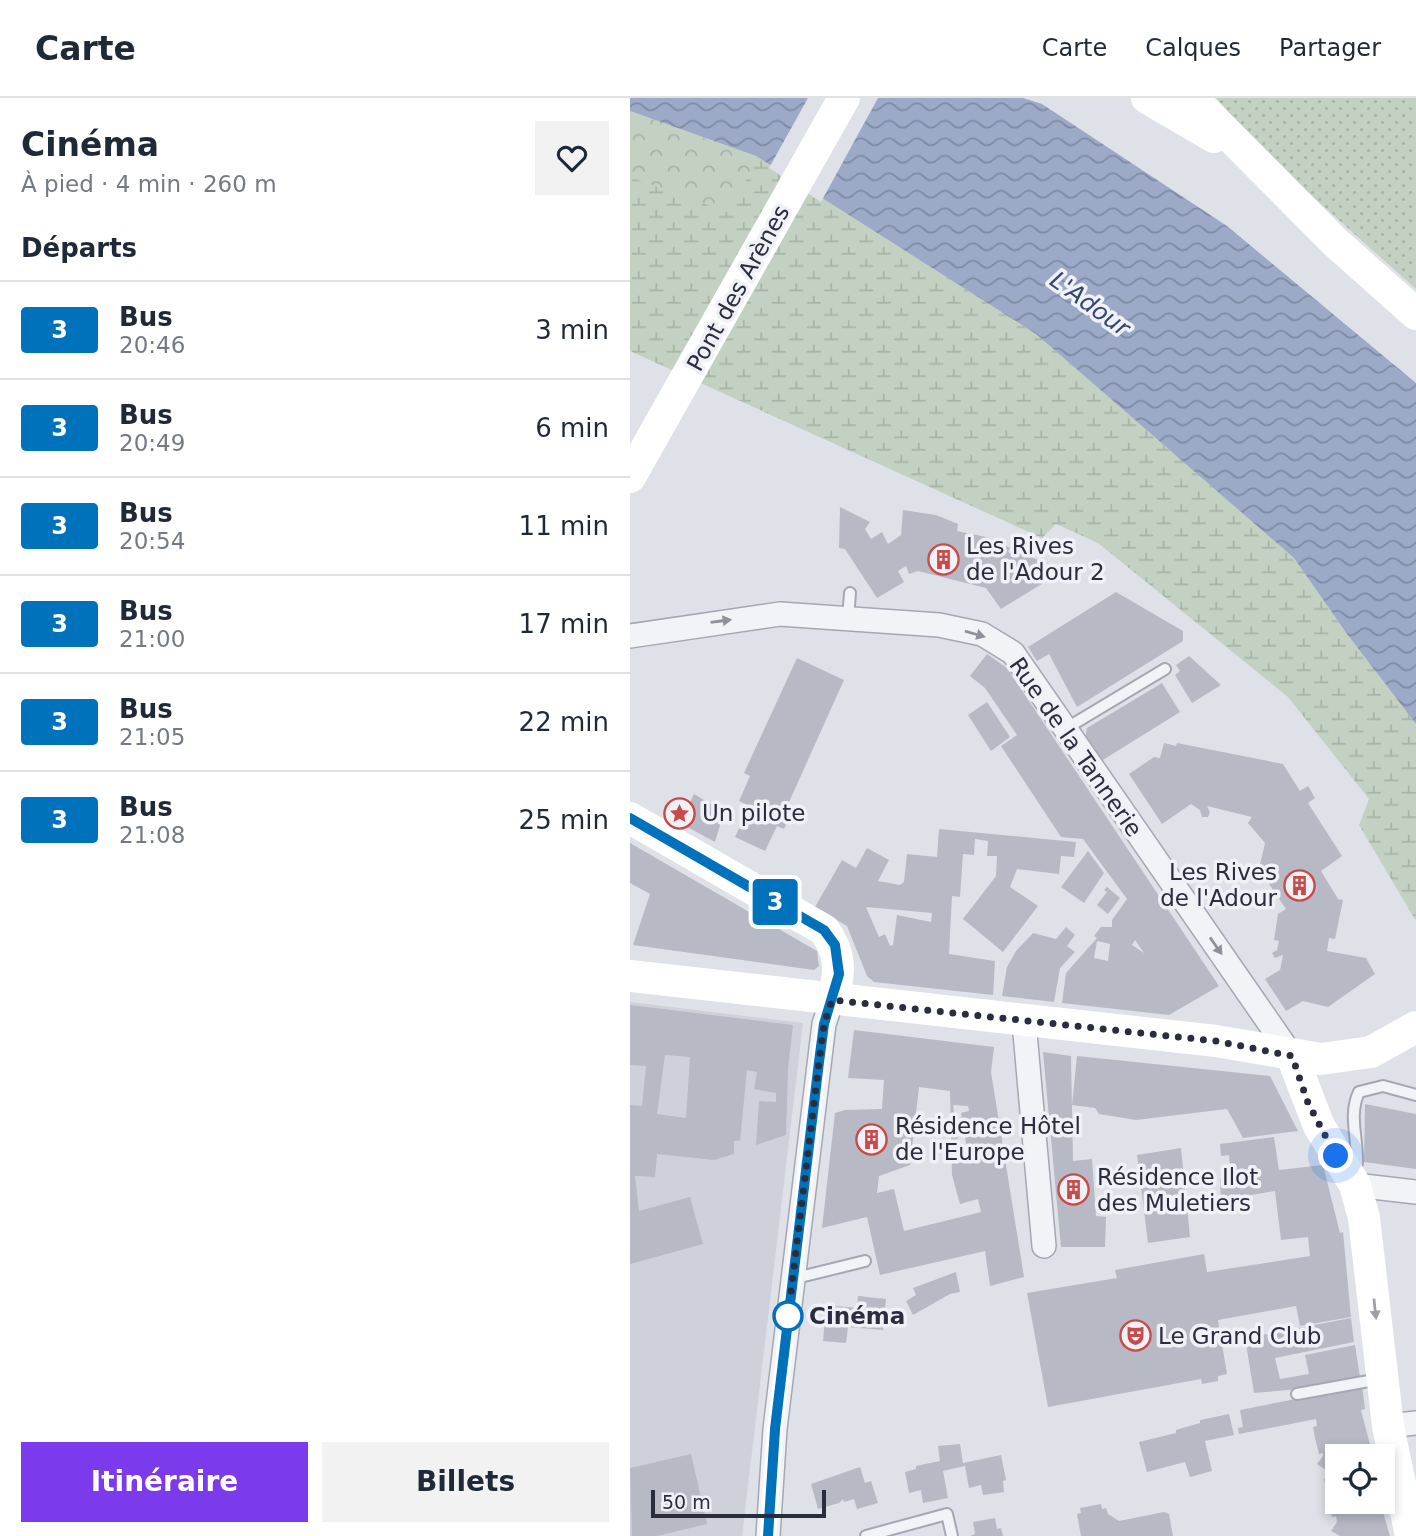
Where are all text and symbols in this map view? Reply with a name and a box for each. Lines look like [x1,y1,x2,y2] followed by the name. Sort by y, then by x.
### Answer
[35,29,136,68] text: Carte
[1042,34,1107,62] text: Carte
[1145,34,1241,62] text: Calques
[1279,34,1381,62] text: Partager
[535,121,609,195] button: heart
[21,125,159,164] text: Cinéma
[21,171,277,197] text: À pied · 4 min · 260 m
[682,201,794,375] street label: Pont des Arènes
[21,233,137,263] text: Départs
[1045,266,1137,343] water label: L'Adour
[119,302,173,332] text: Bus
[535,315,609,345] text: 3 min
[51,316,68,344] text: 3
[119,332,185,358] text: 20:46
[119,400,173,430] text: Bus
[535,413,609,443] text: 6 min
[51,414,68,442] text: 3
[119,430,185,456] text: 20:49
[119,498,173,528] text: Bus
[519,511,609,541] text: 11 min
[51,512,68,540] text: 3
[119,528,185,554] text: 20:54
[966,533,1105,585] place label: Les Rives de l'Adour 2
[926,542,960,576] building icon: Les Rives de l'Adour 2
[119,596,173,626] text: Bus
[519,609,609,639] text: 17 min
[51,610,68,638] text: 3
[711,615,733,626] one-way arrow
[119,626,185,652] text: 21:00
[965,629,986,639] one-way arrow
[1004,653,1148,841] street label: Rue de la Tannerie
[119,694,173,724] text: Bus
[519,707,609,737] text: 22 min
[51,708,68,736] text: 3
[119,724,185,750] text: 21:05
[119,792,173,822] text: Bus
[662,796,696,830] place icon: Un pilote
[702,800,805,826] place label: Un pilote
[519,805,609,835] text: 25 min
[51,806,68,834] text: 3
[119,822,185,848] text: 21:08
[1160,859,1278,911] place label: Les Rives de l'Adour
[1283,868,1317,902] building icon: Les Rives de l'Adour
[752,879,798,925] line badge: 3
[767,888,783,916] text: 3
[1209,937,1223,955] one-way arrow
[895,1113,1081,1165] place label: Résidence Hôtel de l'Europe
[855,1122,889,1156] building icon: Résidence Hôtel de l'Europe
[1318,1138,1353,1173] your location
[1097,1164,1258,1216] place label: Résidence Ilot des Muletiers
[1057,1173,1091,1207] building icon: Résidence Ilot des Muletiers
[1370,1298,1381,1320] one-way arrow
[773,1301,803,1331] marker: Cinéma
[809,1303,905,1329] place label: Cinéma
[1118,1319,1152,1353] theatre icon: Le Grand Club
[1158,1323,1321,1349] place label: Le Grand Club
[21,1442,308,1522] button: Itinéraire
[322,1442,609,1522] button: Billets
[1325,1444,1395,1514] map controls
[1325,1444,1395,1514] button: locate
[651,1487,826,1519] scale bar
[662,1491,711,1513] text: 50 m

